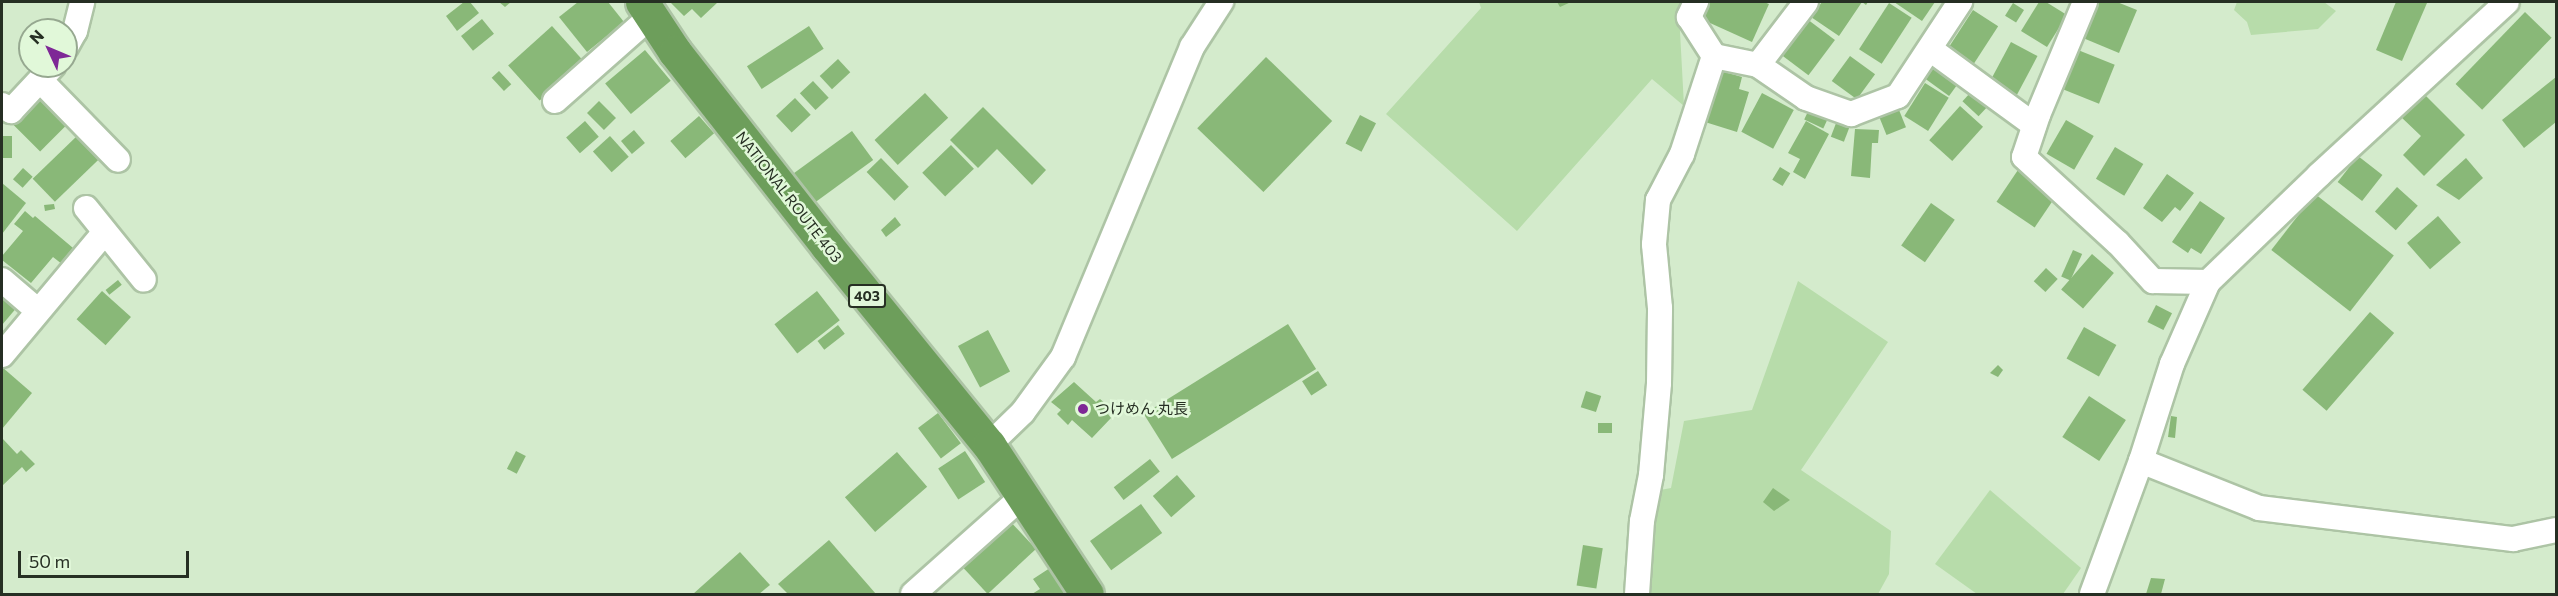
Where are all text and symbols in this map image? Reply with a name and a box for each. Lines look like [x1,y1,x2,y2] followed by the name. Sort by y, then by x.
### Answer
[18,18,78,78] north arrow
[25,26,47,47] text: N
[732,128,846,266] street label: NATIONAL ROUTE 403
[848,285,886,307] road number: 403
[1095,400,1188,418] place label: つけめん 丸長
[1076,402,1090,416] marker: つけめん 丸長
[21,539,192,577] scale bar
[29,550,70,572] text: 50 m

